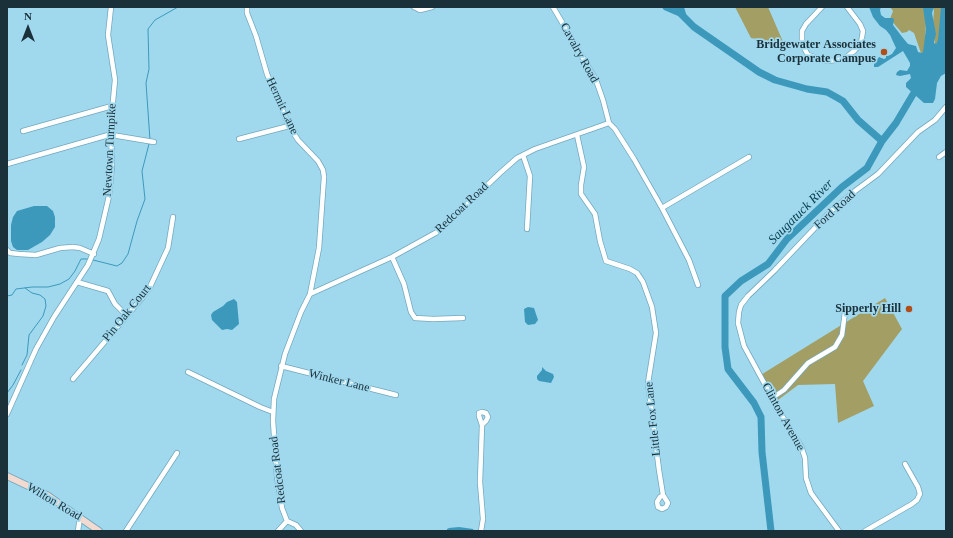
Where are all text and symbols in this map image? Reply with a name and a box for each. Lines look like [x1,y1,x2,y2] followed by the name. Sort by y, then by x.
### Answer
[8,8,48,48] north arrow
[24,10,32,22] text: N
[557,21,601,85] street label: Cavalry Road
[756,38,876,66] place label: Bridgewater Associates Corporate Campus
[879,47,889,57] marker: Bridgewater Associates Corporate Campus
[263,75,301,137] street label: Hermit Lane
[100,103,120,197] street label: Newtown Turnpike
[765,176,837,248] water label: Saugatuck River
[432,180,492,236] street label: Redcoat Road
[811,188,859,232] street label: Ford Road
[100,282,154,344] street label: Pin Oak Court
[835,302,901,316] place label: Sipperly Hill
[904,304,914,314] marker: Sipperly Hill
[307,366,371,396] street label: Winker Lane
[642,381,664,457] street label: Little Fox Lane
[758,381,808,453] street label: Clinton Avenue
[267,436,289,504] street label: Redcoat Road
[24,480,84,524] street label: Wilton Road

